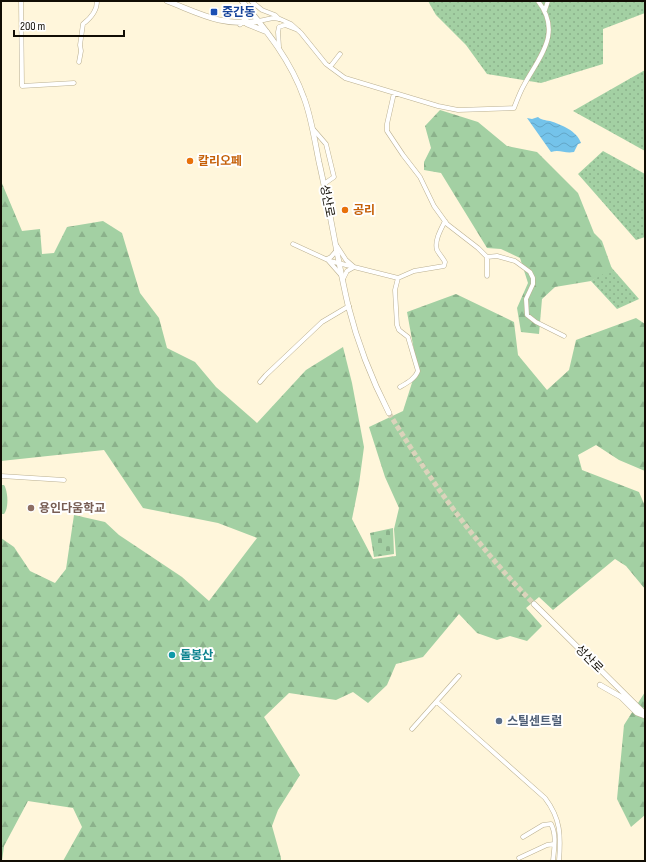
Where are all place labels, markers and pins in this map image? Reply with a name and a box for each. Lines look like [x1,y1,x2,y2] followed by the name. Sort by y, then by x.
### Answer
[222,5,255,20] place label: 중간동
[209,7,219,17] marker: 중간동
[198,154,242,169] place label: 칼리오페
[185,156,195,166] marker: 칼리오페
[353,203,375,218] place label: 공리
[340,205,350,215] marker: 공리
[39,501,105,516] place label: 용인다움학교
[26,503,36,513] marker: 용인다움학교
[180,648,213,663] place label: 돌봉산
[167,650,177,660] marker: 돌봉산
[507,714,562,729] place label: 스틸센트럴
[494,716,504,726] marker: 스틸센트럴

